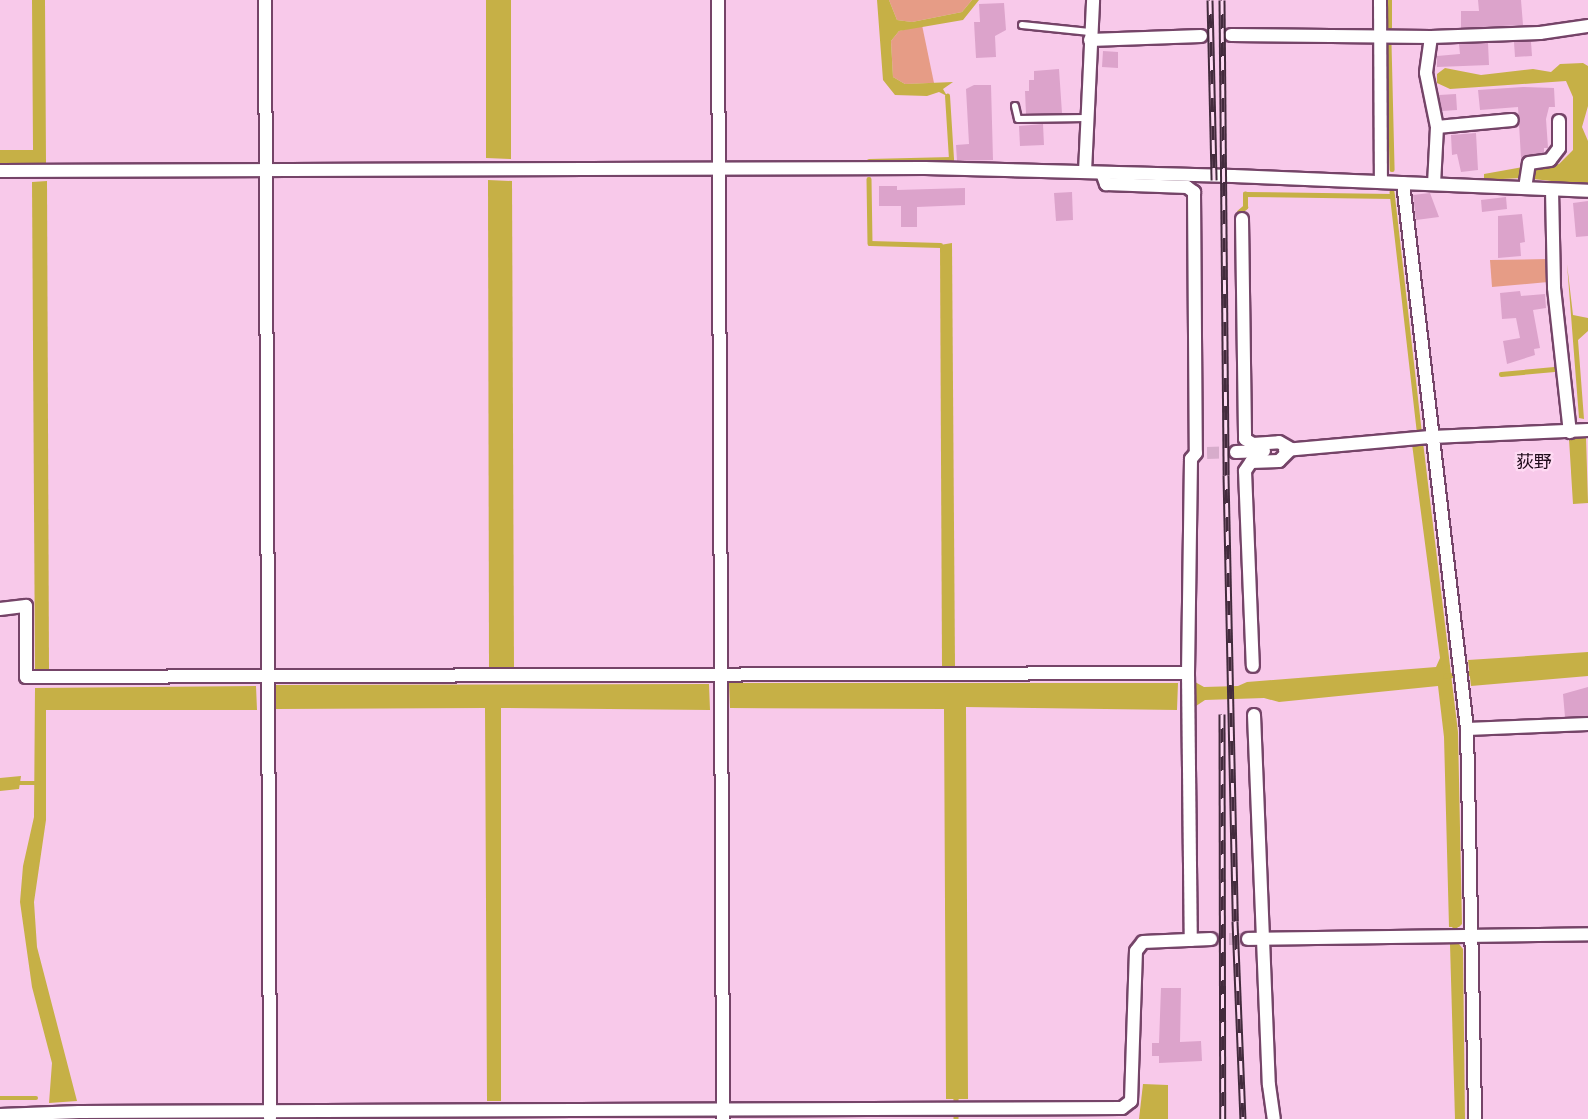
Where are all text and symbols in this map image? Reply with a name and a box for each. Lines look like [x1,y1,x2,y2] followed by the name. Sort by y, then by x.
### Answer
[1516,451,1552,473] district label: 荻野

